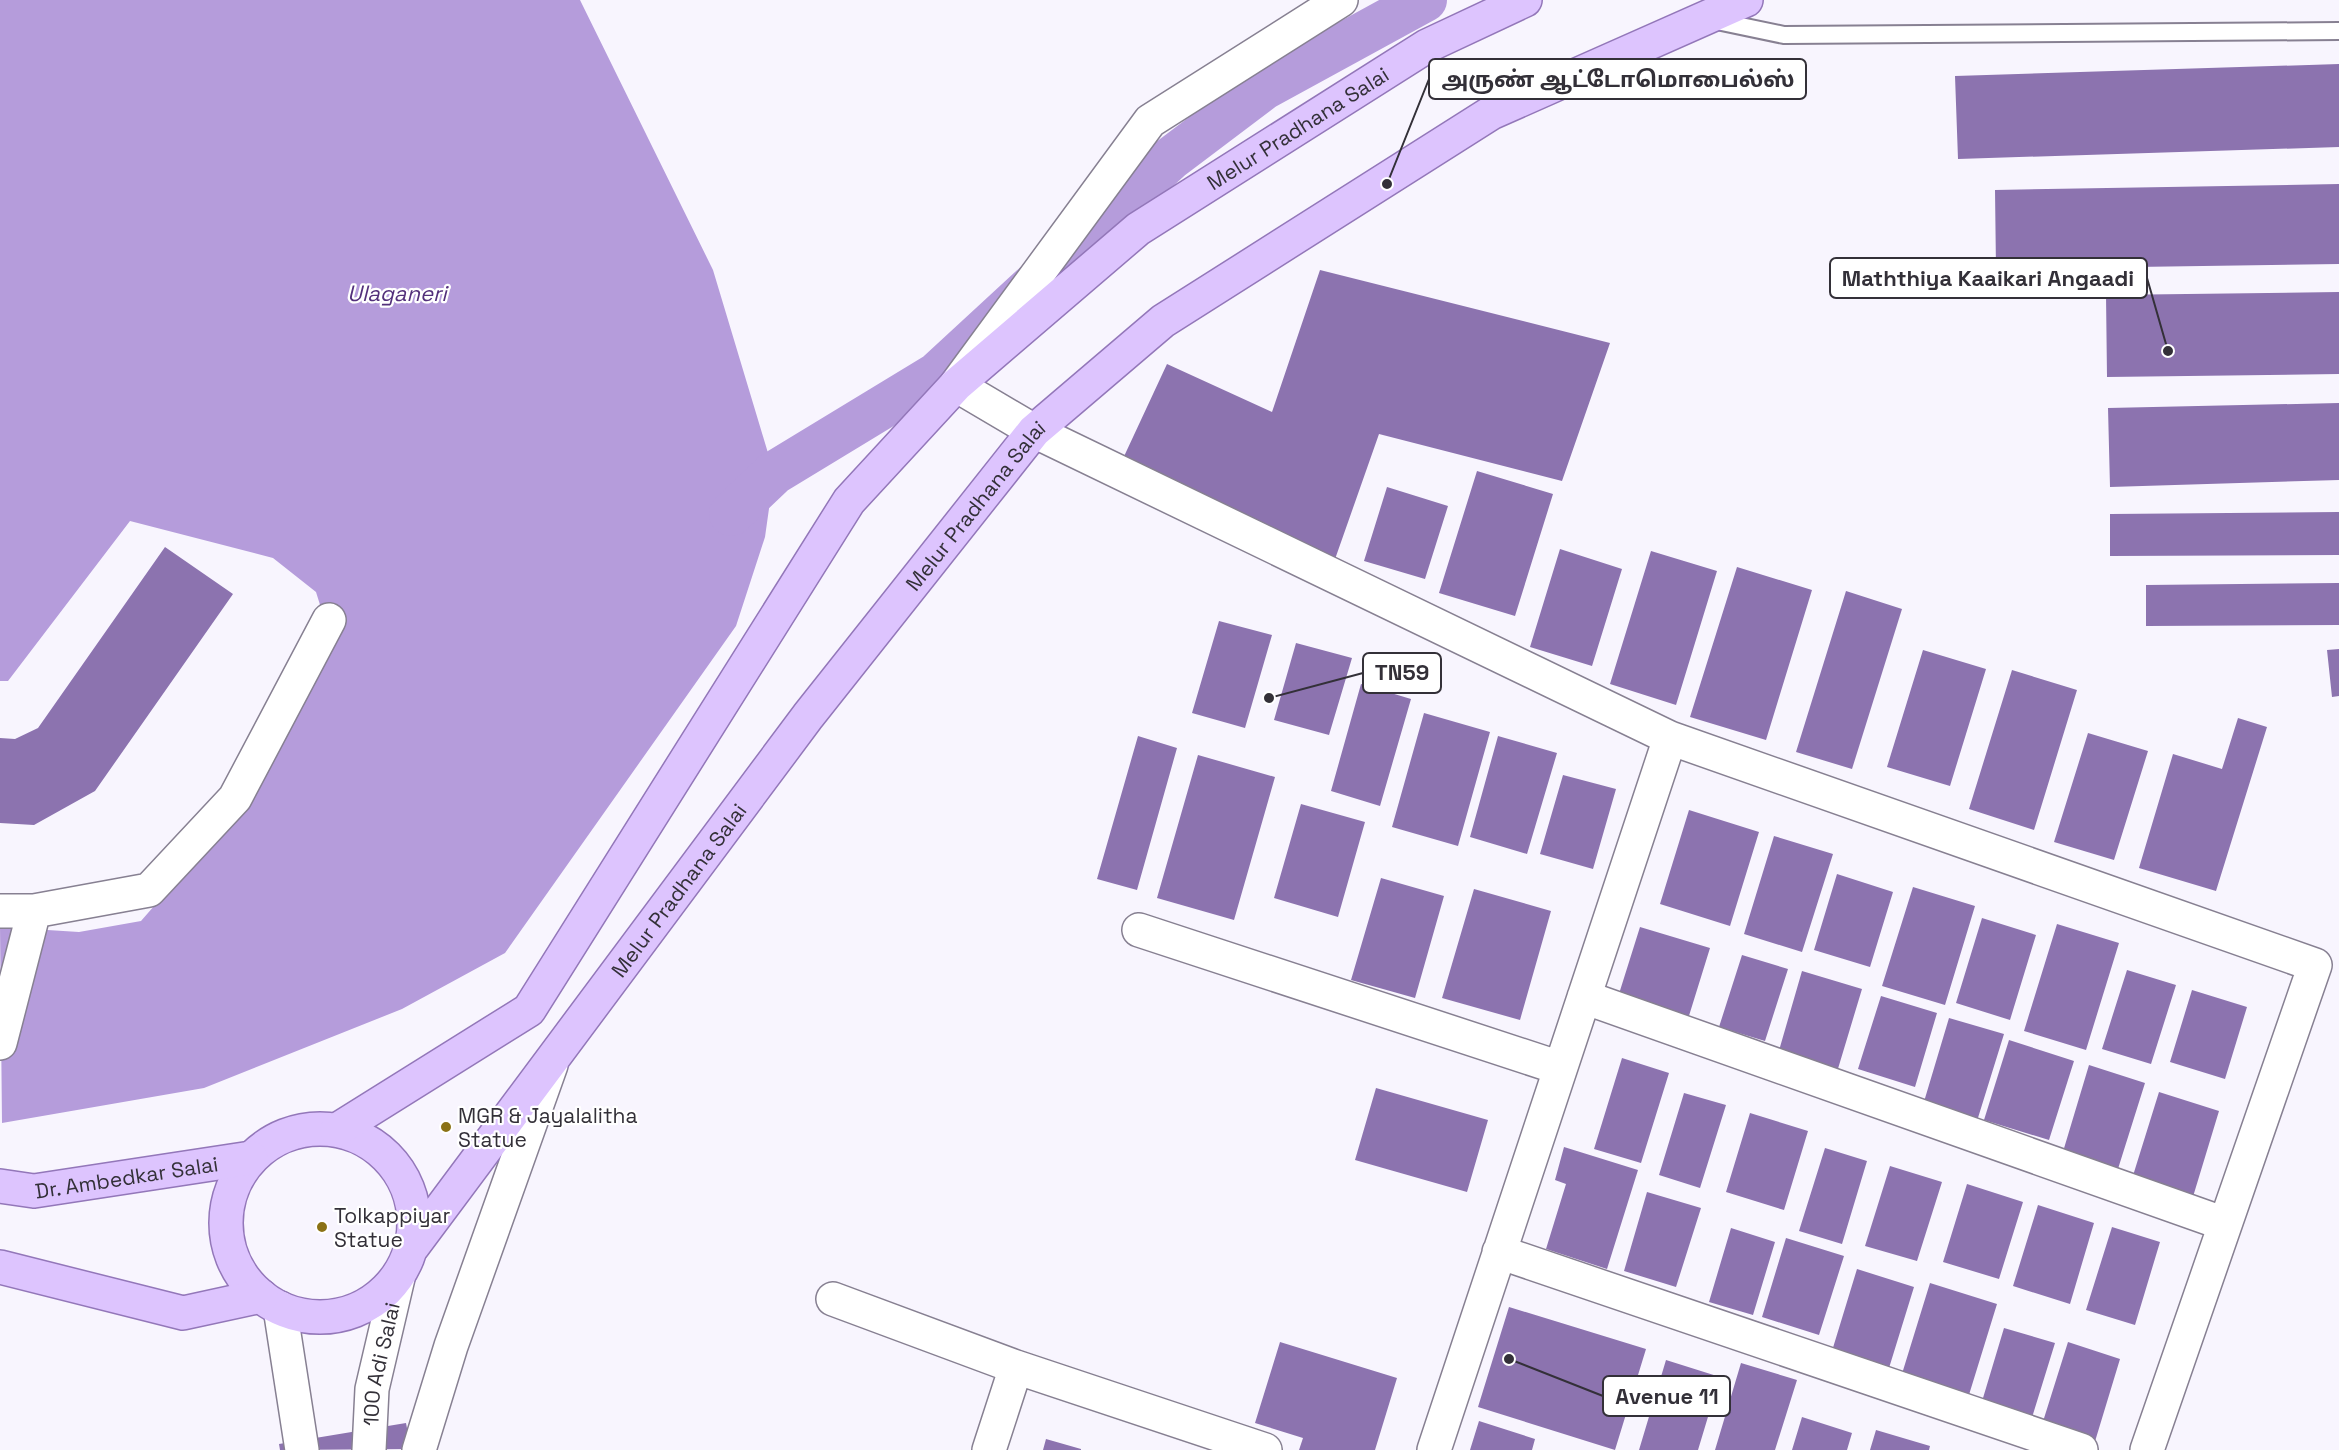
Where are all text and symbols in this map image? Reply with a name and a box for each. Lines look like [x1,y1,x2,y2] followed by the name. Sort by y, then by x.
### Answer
[1429,59,1806,99] callout: அருண் ஆட்டோமொபைல்ஸ்
[1202,60,1394,196] street label: Melur Pradhana Salai
[1441,65,1795,95] text: அருண் ஆட்டோமொபைல்ஸ்
[1830,258,2147,298] callout: Maththiya Kaaikari Angaadi
[1842,264,2134,292] text: Maththiya Kaaikari Angaadi
[347,279,449,307] water label: Ulaganeri
[899,414,1051,596] street label: Melur Pradhana Salai
[1363,653,1441,693] callout: TN59
[1375,658,1429,686] text: TN59
[605,798,752,982] street label: Melur Pradhana Salai
[458,1102,638,1153] place label: MGR & Jayalalitha Statue
[439,1120,453,1134] marker: MGR & Jayalalitha Statue
[33,1150,220,1204] street label: Dr. Ambedkar Salai
[334,1202,451,1253] place label: Tolkappiyar Statue
[315,1220,329,1234] marker: Tolkappiyar Statue
[357,1300,405,1426] street label: 100 Adi Salai
[1603,1376,1730,1416] callout: Avenue 11
[1615,1382,1719,1410] text: Avenue 11

